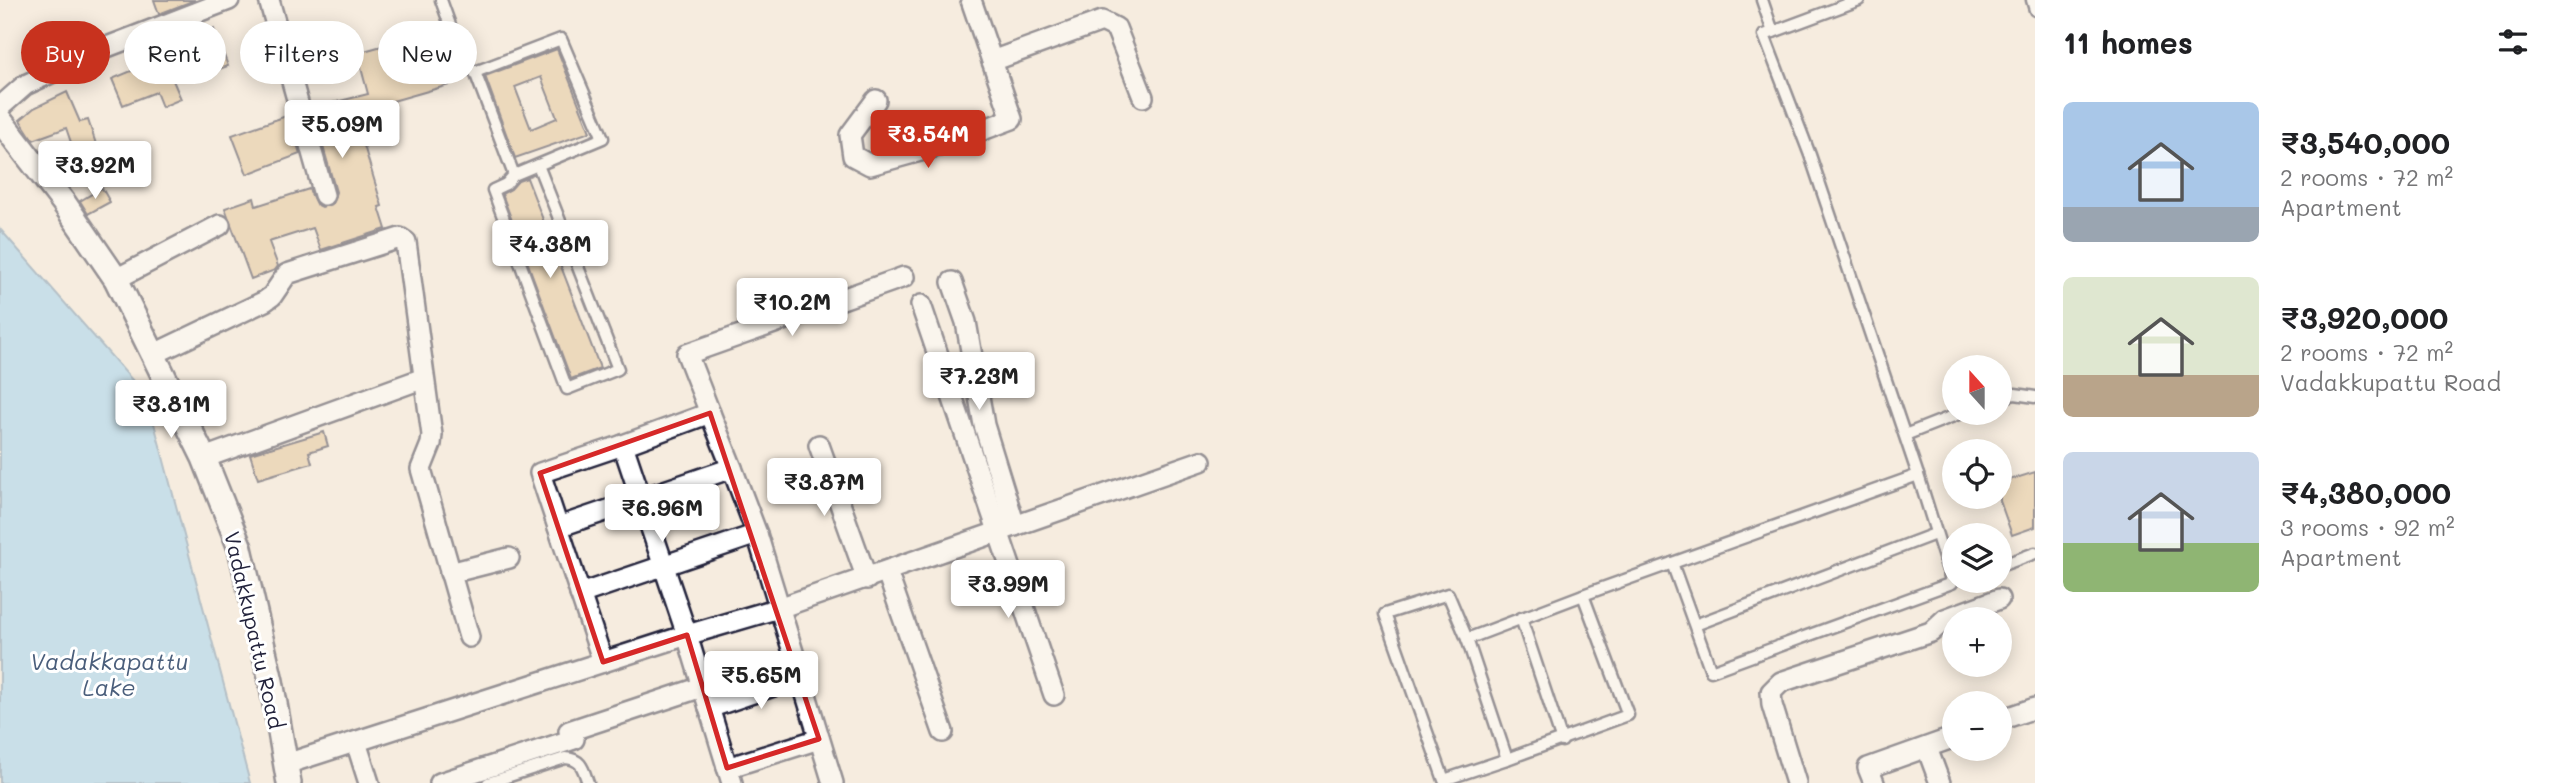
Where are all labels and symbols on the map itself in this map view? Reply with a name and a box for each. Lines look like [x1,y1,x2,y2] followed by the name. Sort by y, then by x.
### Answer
[285,100,399,160] pin: ₹5.09M
[871,110,985,170] pin: ₹3.54M
[38,142,152,201] pin: ₹3.92M
[493,220,607,280] pin: ₹4.38M
[735,278,849,338] pin: ₹10.2M
[922,352,1036,412] pin: ₹7.23M
[1942,355,2012,425] north arrow
[114,380,228,440] pin: ₹3.81M
[767,458,881,518] pin: ₹3.87M
[605,484,719,544] pin: ₹6.96M
[219,529,291,731] street label: Vadakkupattu Road
[951,560,1065,620] pin: ₹3.99M
[30,646,188,702] water label: Vadakkapattu Lake
[704,652,818,711] pin: ₹5.65M

